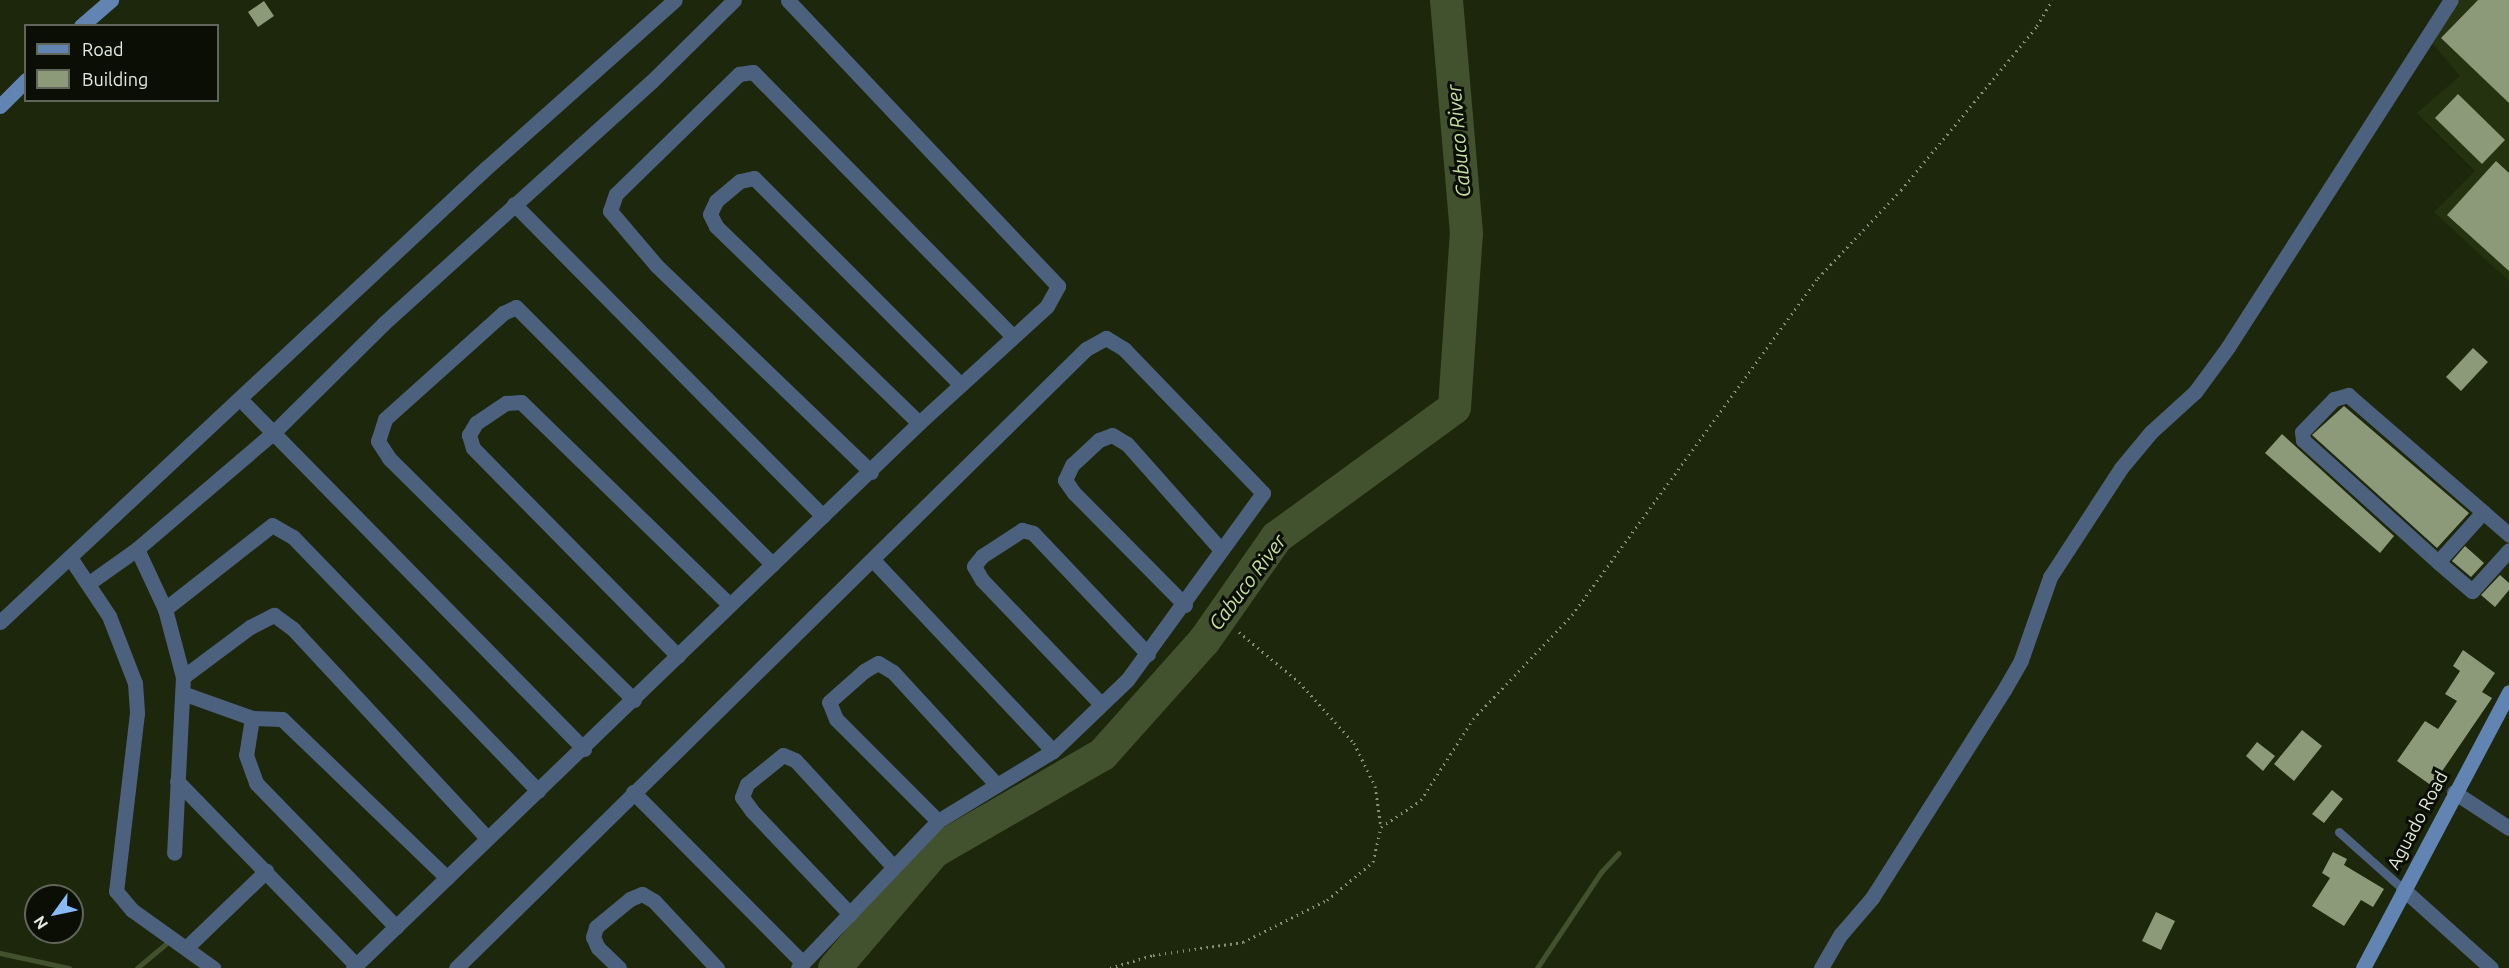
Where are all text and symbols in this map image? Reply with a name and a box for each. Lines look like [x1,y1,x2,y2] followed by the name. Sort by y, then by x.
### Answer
[24,24,219,102] legend
[82,39,124,59] text: Road
[82,69,148,89] text: Building
[1441,83,1475,199] water label: Cabuco River
[1203,529,1291,635] water label: Cabuco River
[2382,767,2452,873] street label: Aguado Road
[24,884,84,944] north arrow
[30,913,51,933] text: N

